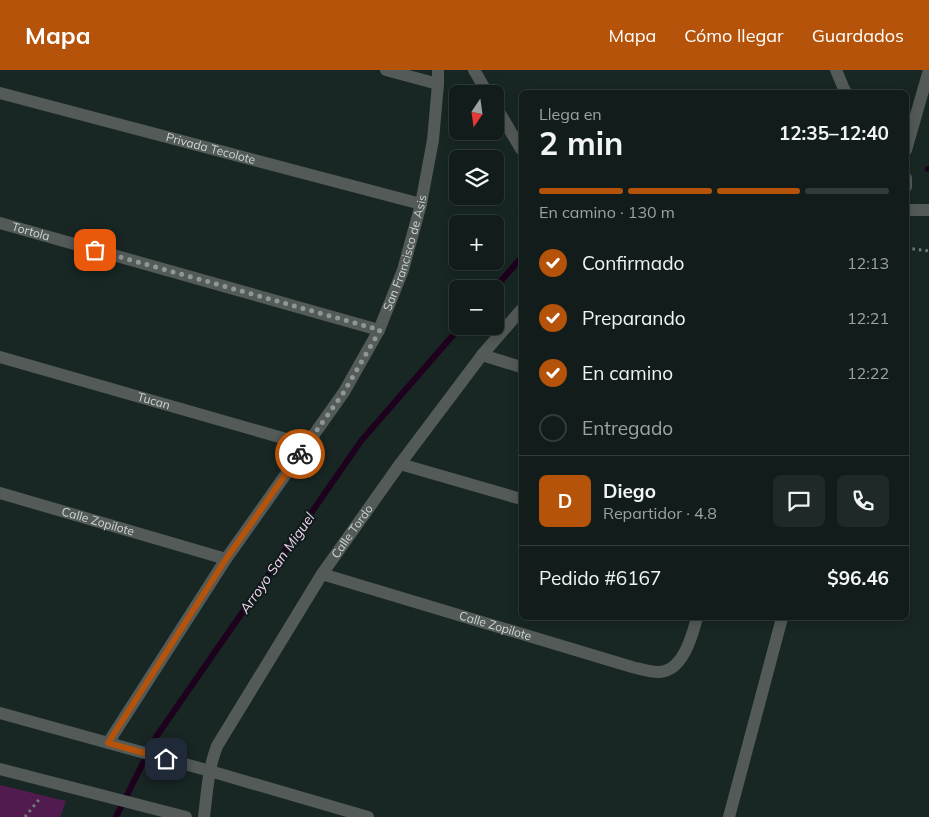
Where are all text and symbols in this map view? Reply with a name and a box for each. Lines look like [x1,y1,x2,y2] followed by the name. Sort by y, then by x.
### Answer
[25,20,91,50] text: Mapa
[608,24,656,47] text: Mapa
[684,24,784,47] text: Cómo llegar
[812,24,904,47] text: Guardados
[449,85,504,140] north arrow
[449,85,504,335] map controls
[539,104,602,124] text: Llega en
[779,121,889,145] text: 12:35–12:40
[539,123,623,163] text: 2 min
[165,129,257,167] street label: Privada Tecolote
[449,150,504,205] button: layers
[379,193,430,313] street label: San Francisco de Asis
[539,202,675,222] text: En camino · 130 m
[449,215,504,270] button: +
[10,219,52,244] street label: Tortola
[74,229,116,271] pin
[81,236,109,264] icon: bag
[539,249,567,277] icon: check
[582,251,684,275] text: Confirmado
[847,253,889,273] text: 12:13
[449,280,504,335] button: −
[539,304,567,332] icon: check
[582,306,686,330] text: Preparando
[847,308,889,328] text: 12:21
[539,359,567,387] icon: check
[582,361,673,385] text: En camino
[847,363,889,383] text: 12:22
[136,389,172,412] street label: Tucan
[582,416,673,440] text: Entregado
[275,429,325,479] courier
[286,440,314,468] icon: bike
[773,475,825,527] button: chat
[837,475,889,527] button: phone
[603,479,656,503] text: Diego
[558,489,572,513] text: D
[328,501,376,561] street label: Calle Tordo
[60,503,136,539] street label: Calle Zopilote
[603,503,717,523] text: Repartidor · 4.8
[235,509,319,618] water label: Arroyo San Miguel
[539,566,661,590] text: Pedido #6167
[827,566,889,590] text: $96.46
[458,608,534,643] street label: Calle Zopilote
[145,738,187,780] pin
[152,745,180,773] icon: home

